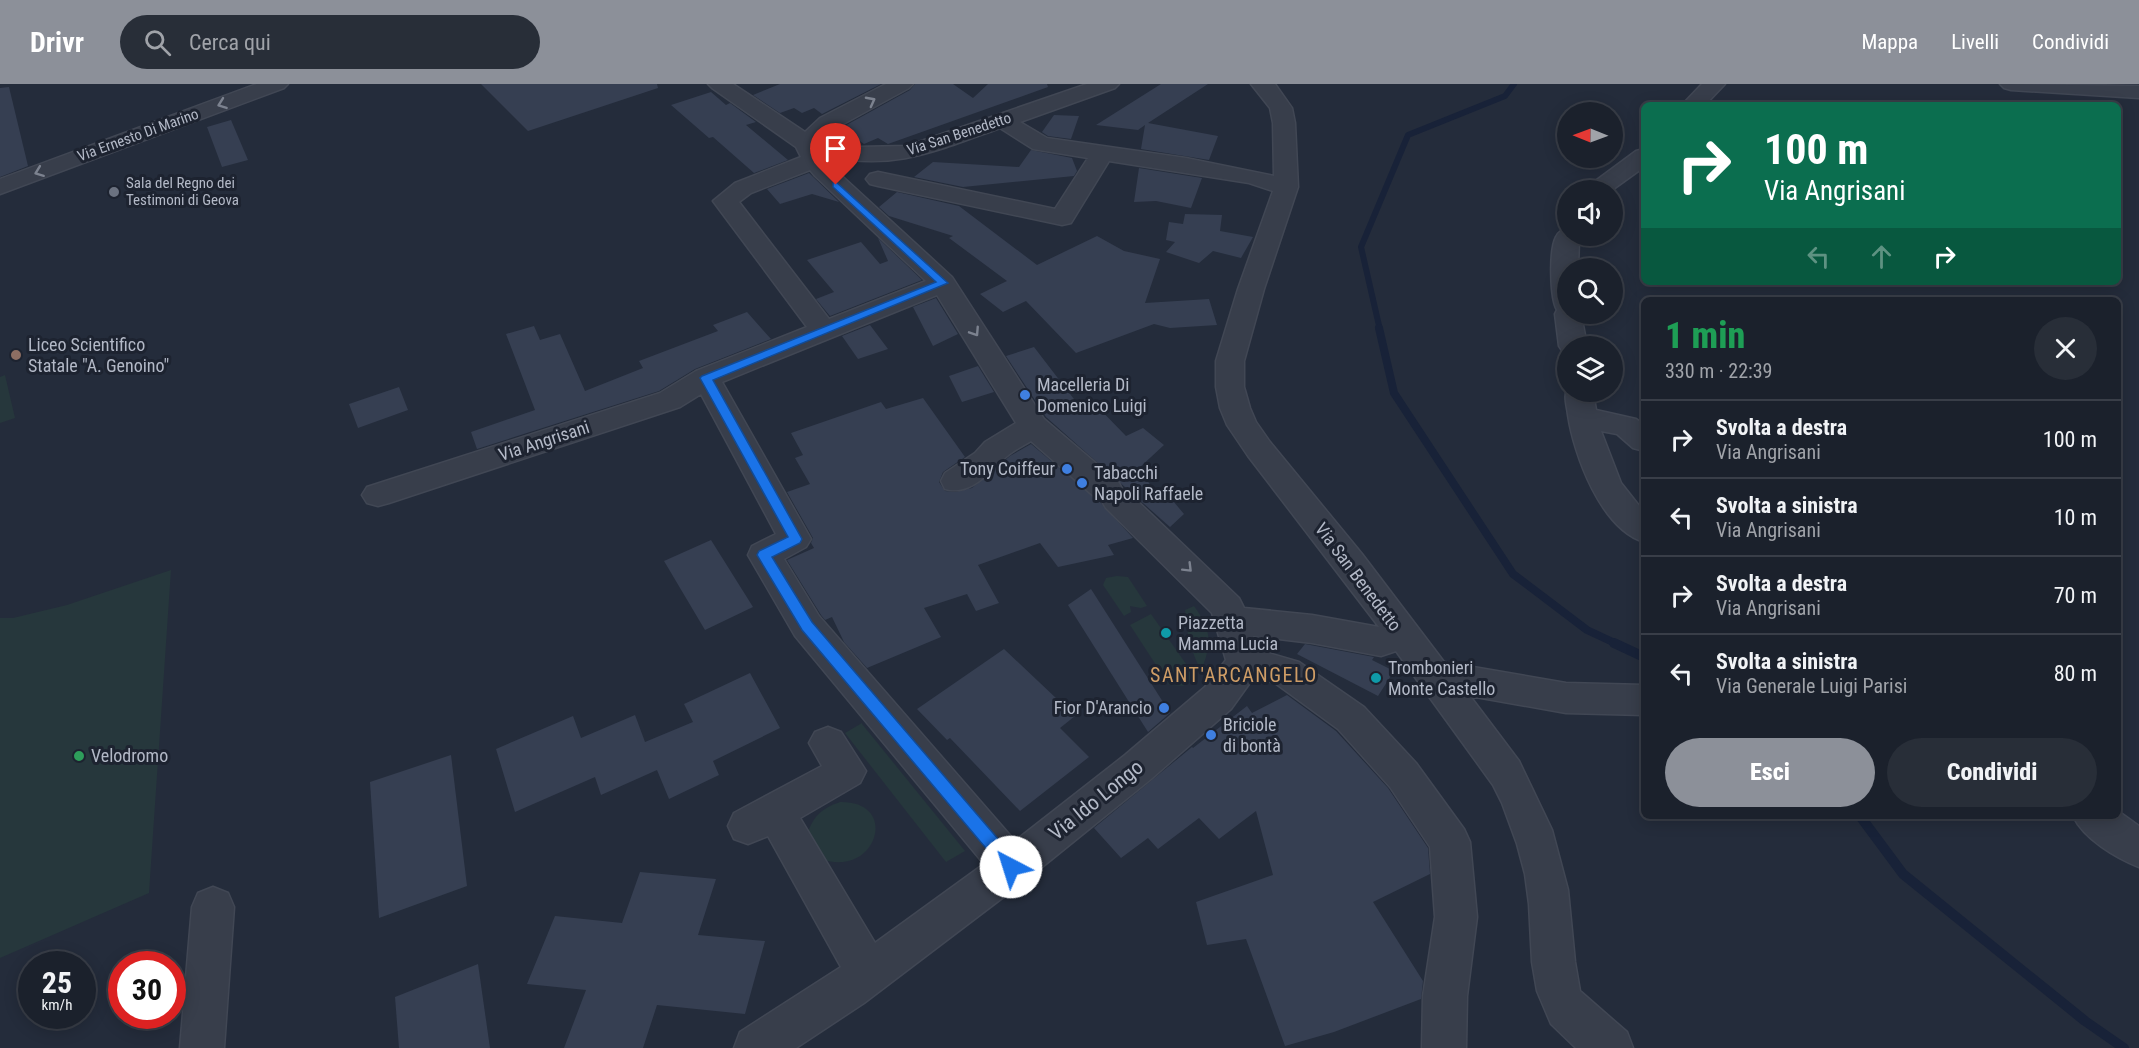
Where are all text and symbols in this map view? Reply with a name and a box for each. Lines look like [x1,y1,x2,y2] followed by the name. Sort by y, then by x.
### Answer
[120,15,540,69] search box
[30,26,84,59] text: Drivr
[141,26,174,59] icon: search
[189,30,271,55] text: Cerca qui
[1861,30,1918,54] text: Mappa
[1951,30,1999,54] text: Livelli
[2032,30,2109,54] text: Condividi
[864,96,875,108] one-way arrow
[217,97,228,109] one-way arrow
[1557,102,1623,168] north arrow
[1557,102,1623,402] map controls
[75,105,201,165] street label: Via Ernesto Di Marino
[905,109,1013,159] street label: Via San Benedetto
[810,123,861,185] pin
[1764,125,1869,174] text: 100 m
[1665,126,1743,204] icon: right
[819,132,852,165] icon: arrive
[34,165,45,177] one-way arrow
[126,174,239,209] place label: Sala del Regno dei Testimoni di Geova
[1764,175,1905,207] text: Via Angrisani
[1557,180,1623,246] button: sound
[107,185,121,199] marker: Sala del Regno dei Testimoni di Geova
[1802,240,1835,273] icon: left
[1865,240,1898,273] icon: ahead
[1928,240,1961,273] icon: right
[1557,258,1623,324] button: search
[1665,315,1745,357] text: 1 min
[2034,317,2097,380] button: close
[968,325,979,336] one-way arrow
[28,334,169,376] place label: Liceo Scientifico Statale "A. Genoino"
[1557,336,1623,402] button: layers
[9,348,23,362] marker: Liceo Scientifico Statale "A. Genoino"
[1665,359,1772,383] text: 330 m · 22:39
[1037,374,1147,416] place label: Macelleria Di Domenico Luigi
[1018,388,1032,402] marker: Macelleria Di Domenico Luigi
[1716,415,1847,440] text: Svolta a destra
[496,416,592,465] street label: Via Angrisani
[1665,423,1698,456] icon: right
[2043,427,2097,452] text: 100 m
[1716,440,1821,464] text: Via Angrisani
[960,458,1056,479] place label: Tony Coiffeur
[1060,462,1074,476] marker: Tony Coiffeur
[1094,462,1203,504] place label: Tabacchi Napoli Raffaele
[1075,476,1089,490] marker: Tabacchi Napoli Raffaele
[1716,493,1858,518] text: Svolta a sinistra
[1665,501,1698,534] icon: left
[2054,505,2097,530] text: 10 m
[1311,518,1406,635] street label: Via San Benedetto
[1716,518,1821,542] text: Via Angrisani
[1181,561,1192,571] one-way arrow
[1716,571,1847,596] text: Svolta a destra
[1665,579,1698,612] icon: right
[2054,583,2097,608] text: 70 m
[1716,596,1821,620] text: Via Angrisani
[1178,612,1278,654] place label: Piazzetta Mamma Lucia
[1159,626,1173,640] marker: Piazzetta Mamma Lucia
[1716,649,1858,674] text: Svolta a sinistra
[1388,657,1495,699] place label: Trombonieri Monte Castello
[1665,657,1698,690] icon: left
[2054,661,2097,686] text: 80 m
[1150,663,1318,687] district label: SANT'ARCANGELO
[1369,671,1383,685] marker: Trombonieri Monte Castello
[1716,674,1907,698] text: Via Generale Luigi Parisi
[1054,697,1152,718] place label: Fior D'Arancio
[1157,701,1171,715] marker: Fior D'Arancio
[1223,714,1281,756] place label: Briciole di bontà
[1204,728,1218,742] marker: Briciole di bontà
[1665,738,1875,807] button: Esci
[1887,738,2097,807] button: Condividi
[91,745,168,766] place label: Velodromo
[72,749,86,763] marker: Velodromo
[1044,755,1148,845] street label: Via Ido Longo
[979,835,1043,899] position arrow
[108,951,186,1029] speed limit sign: 30
[42,965,72,1000] text: 25
[42,996,72,1014] text: km/h

